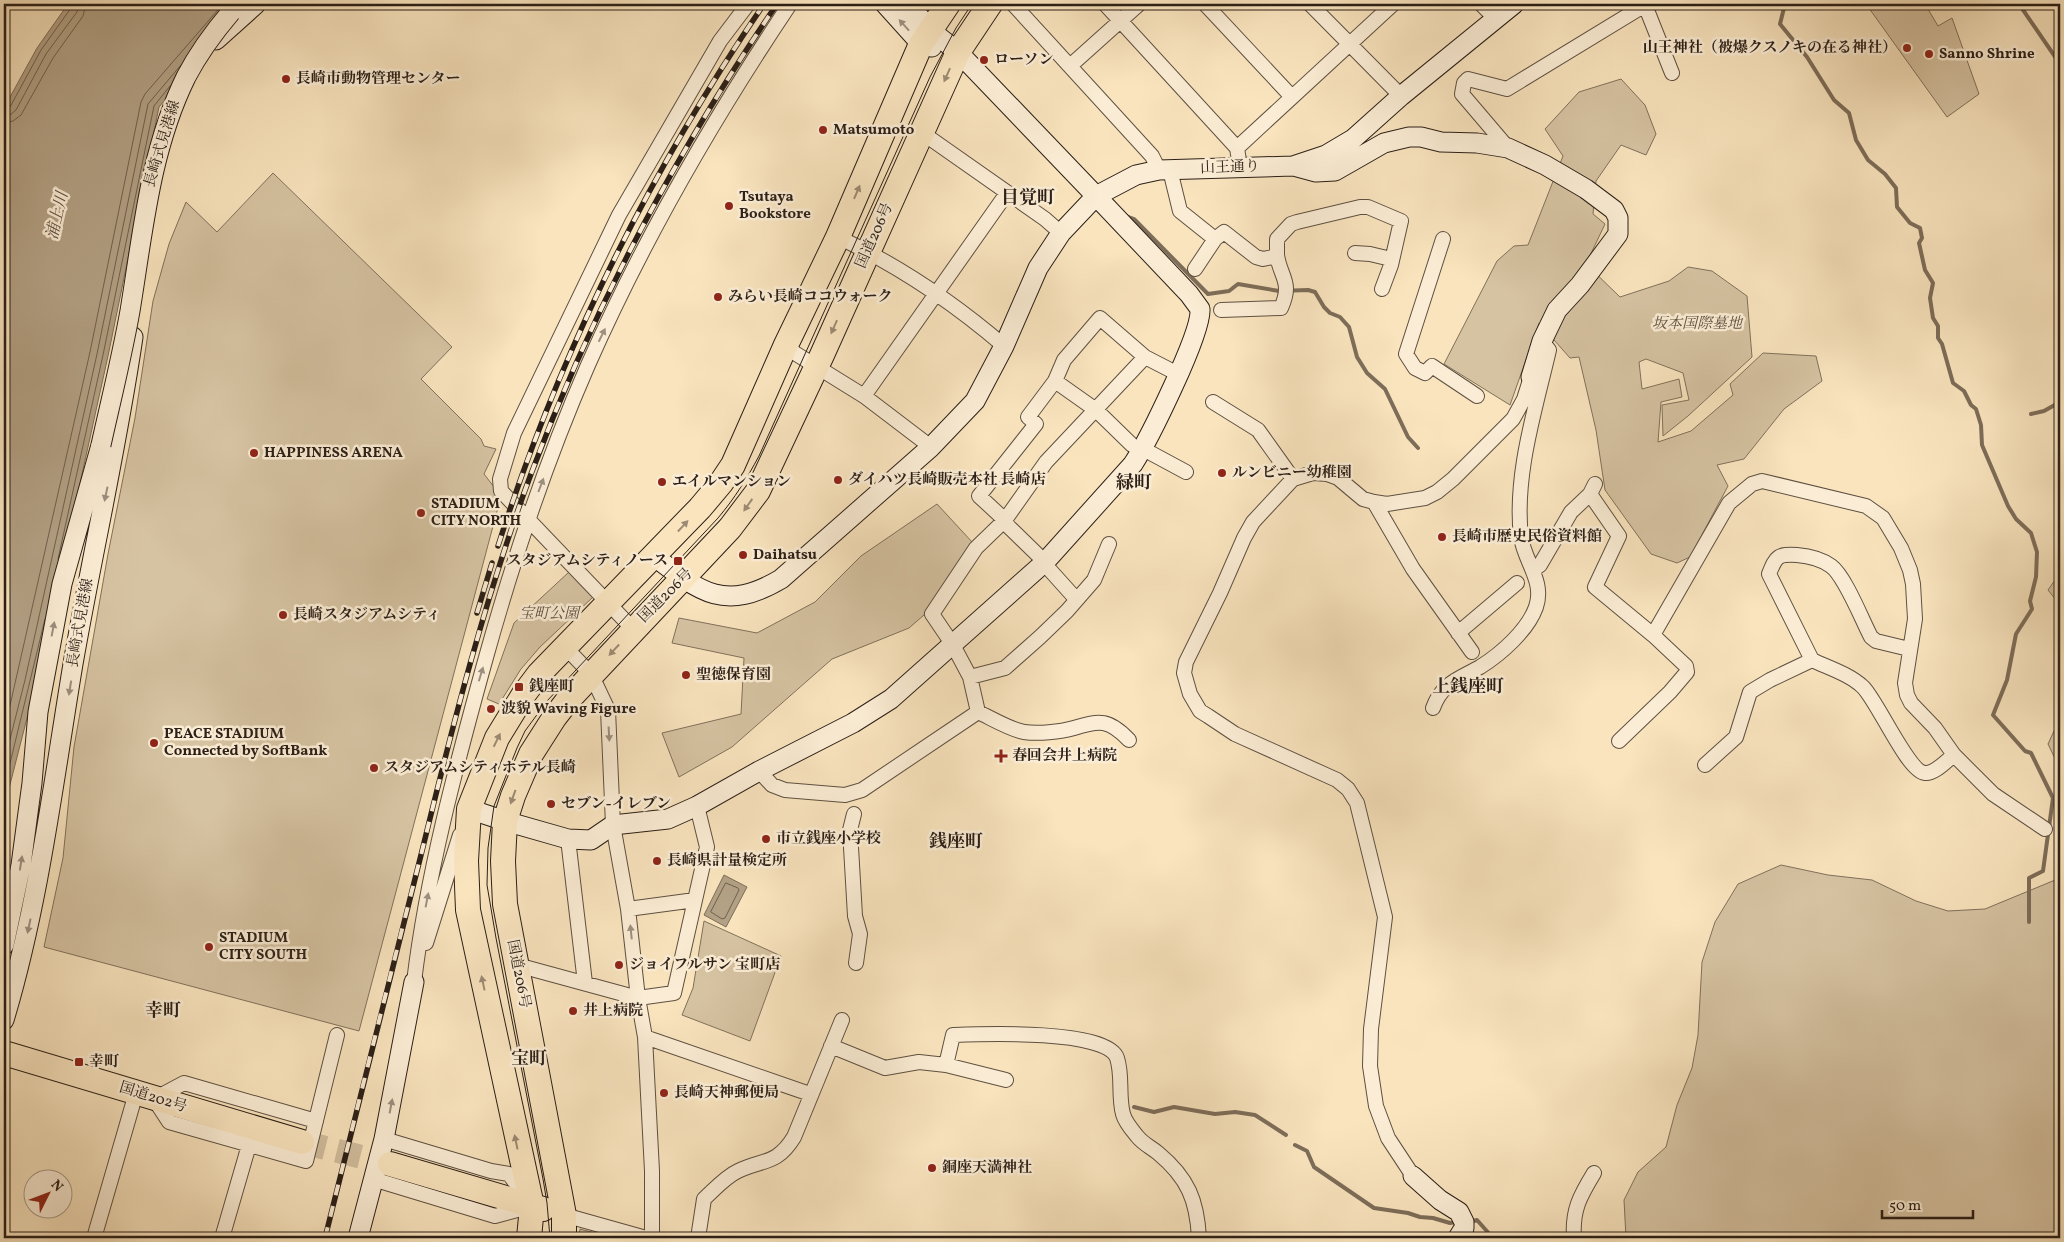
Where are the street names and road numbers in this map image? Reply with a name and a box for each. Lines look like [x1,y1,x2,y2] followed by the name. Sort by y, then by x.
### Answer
[140,98,186,190] street label: 長崎式見港線
[1200,156,1260,180] street label: 山王通り
[851,200,899,272] street label: 国道206号
[634,564,698,628] street label: 国道206号
[63,577,99,669] street label: 長崎式見港線
[501,938,535,1010] street label: 国道206号
[116,1078,190,1118] street label: 国道202号

